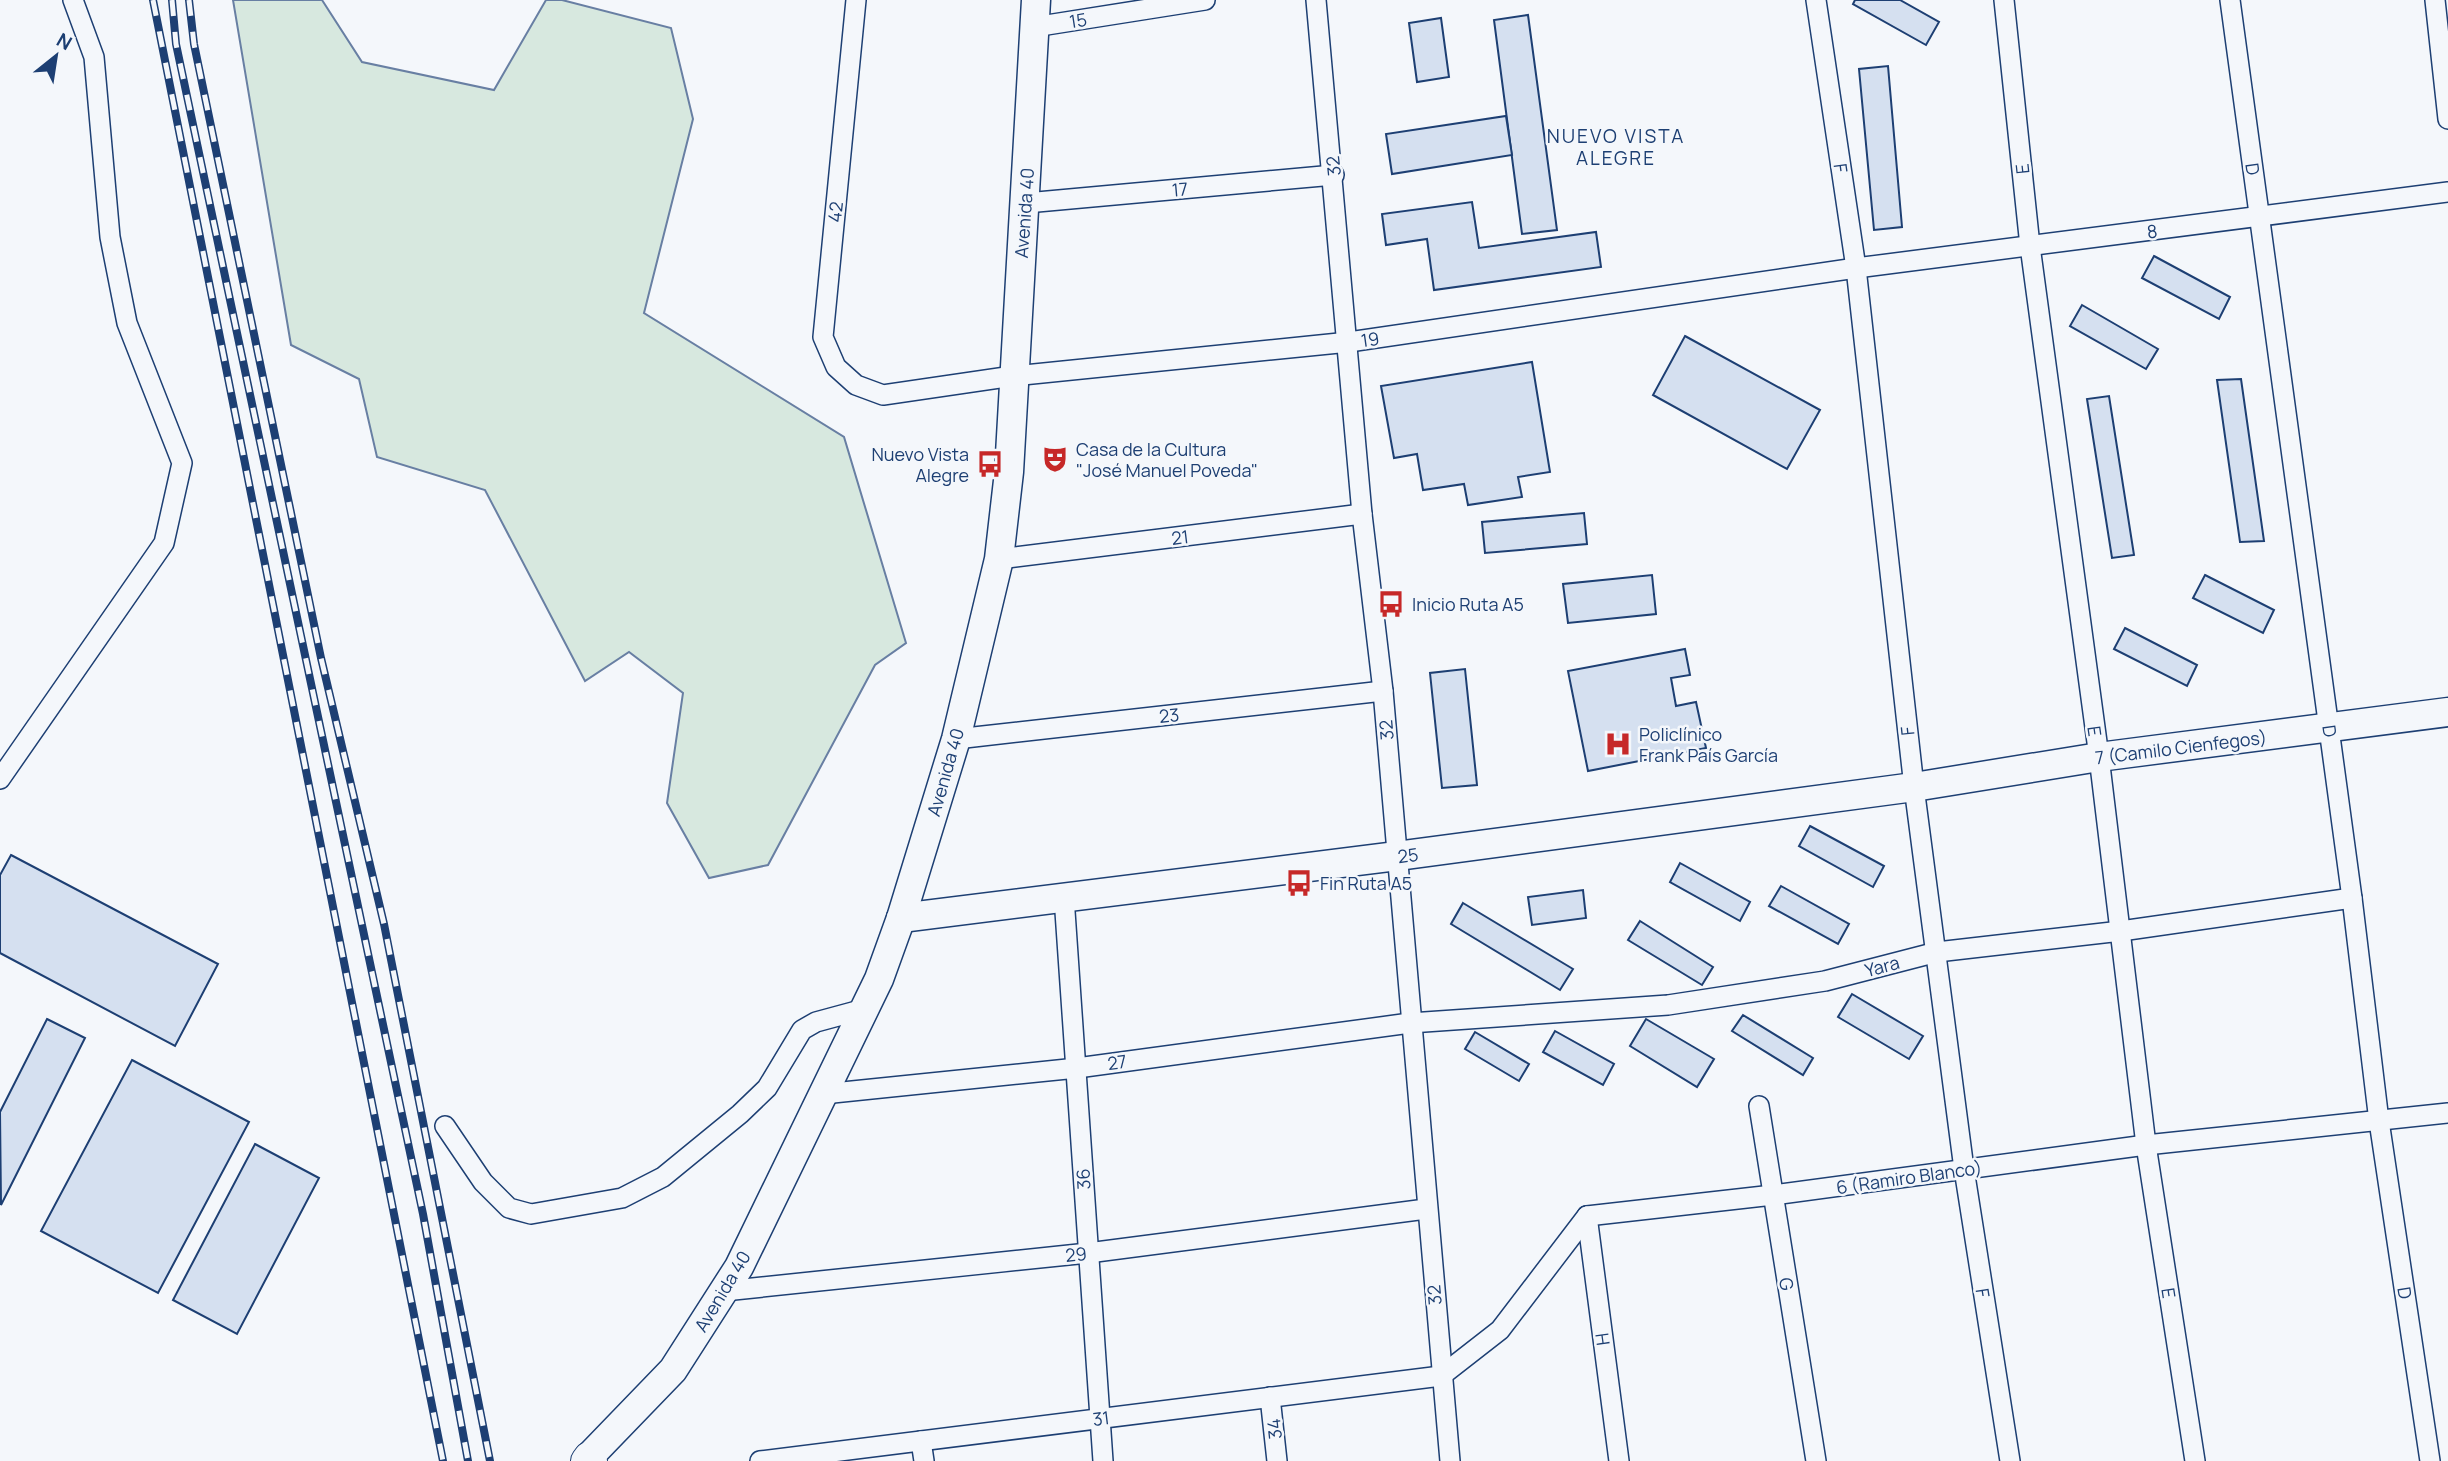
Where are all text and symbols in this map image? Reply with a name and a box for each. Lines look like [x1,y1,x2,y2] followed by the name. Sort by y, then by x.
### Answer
[1068,7,1088,33] street label: 15
[21,21,91,91] north arrow
[52,27,77,56] text: N
[1547,123,1685,171] district label: NUEVO VISTA ALEGRE
[1320,155,1346,177] street label: 32
[2240,161,2266,177] street label: D
[1828,162,1854,174] street label: F
[2010,163,2034,175] street label: E
[1009,167,1039,259] street label: Avenida 40
[1171,176,1189,202] street label: 17
[822,200,848,224] street label: 42
[2145,218,2159,244] street label: 8
[1359,326,1381,352] street label: 19
[1076,437,1258,482] place label: Casa de la Cultura "José Manuel Poveda"
[871,442,969,487] place label: Nuevo Vista Alegre
[1040,444,1070,474] theatre icon: Casa de la Cultura "José Manuel Poveda"
[975,449,1005,479] bus stop icon: Nuevo Vista Alegre
[1170,524,1190,550] street label: 21
[1376,589,1406,619] bus stop icon: Inicio Ruta A5
[1412,592,1524,616] place label: Inicio Ruta A5
[1158,702,1180,728] street label: 23
[1373,719,1399,741] street label: 32
[1639,722,1778,767] place label: Policlínico Frank País García
[2317,723,2343,739] street label: D
[2082,724,2108,738] street label: E
[921,725,969,819] street label: Avenida 40
[1895,725,1919,737] street label: F
[2094,725,2268,769] street label: 7 (Camilo Cienfegos)
[1603,729,1633,759] hospital icon: Policlínico Frank País García
[1396,842,1420,868] street label: 25
[1284,868,1314,898] bus stop icon: Fin Ruta A5
[1320,871,1412,895] place label: Fin Ruta A5
[1862,950,1902,982] street label: Yara
[1106,1049,1128,1075] street label: 27
[1835,1155,1983,1199] street label: 6 (Ramiro Blanco)
[1070,1168,1096,1190] street label: 36
[1064,1241,1088,1267] street label: 29
[688,1246,756,1336] street label: Avenida 40
[1774,1276,1800,1292] street label: G
[1421,1284,1447,1306] street label: 32
[2392,1285,2418,1301] street label: D
[2156,1286,2182,1300] street label: E
[1970,1287,1996,1299] street label: F
[1590,1331,1616,1347] street label: H
[1091,1405,1111,1431] street label: 31
[1261,1418,1287,1440] street label: 34

